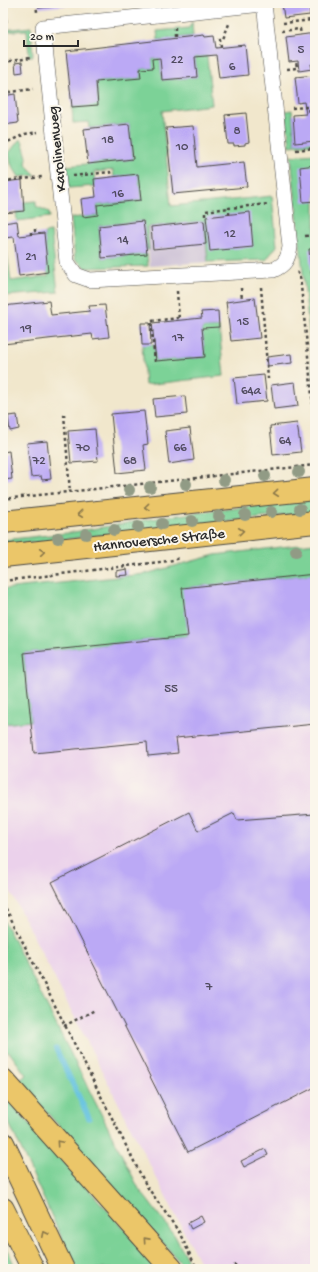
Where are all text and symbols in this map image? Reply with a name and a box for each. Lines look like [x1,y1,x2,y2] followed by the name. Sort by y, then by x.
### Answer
[24,22,78,48] scale bar
[30,31,55,45] text: 20 m
[298,43,305,58] house number: 5
[171,53,184,68] house number: 22
[229,60,236,75] house number: 6
[45,105,71,193] street label: Karolinenweg
[233,124,241,139] house number: 8
[101,133,114,148] house number: 18
[175,140,189,155] house number: 10
[111,187,124,202] house number: 16
[223,227,236,242] house number: 12
[116,233,129,248] house number: 14
[25,250,37,265] house number: 21
[236,315,249,330] house number: 15
[19,322,32,337] house number: 19
[171,331,185,346] house number: 17
[241,384,262,399] house number: 64a
[279,434,291,449] house number: 64
[75,441,91,456] house number: 70
[173,441,187,456] house number: 66
[31,454,46,469] house number: 72
[123,454,137,469] house number: 68
[273,488,279,497] one-way arrow
[144,502,150,511] one-way arrow
[77,509,83,518] one-way arrow
[93,525,226,557] street label: Hannoversche Straße
[238,526,244,535] one-way arrow
[39,547,45,556] one-way arrow
[164,682,178,697] house number: 55
[205,980,214,995] house number: 7
[56,1140,64,1148] one-way arrow
[43,1231,50,1238] one-way arrow
[143,1237,151,1245] one-way arrow

